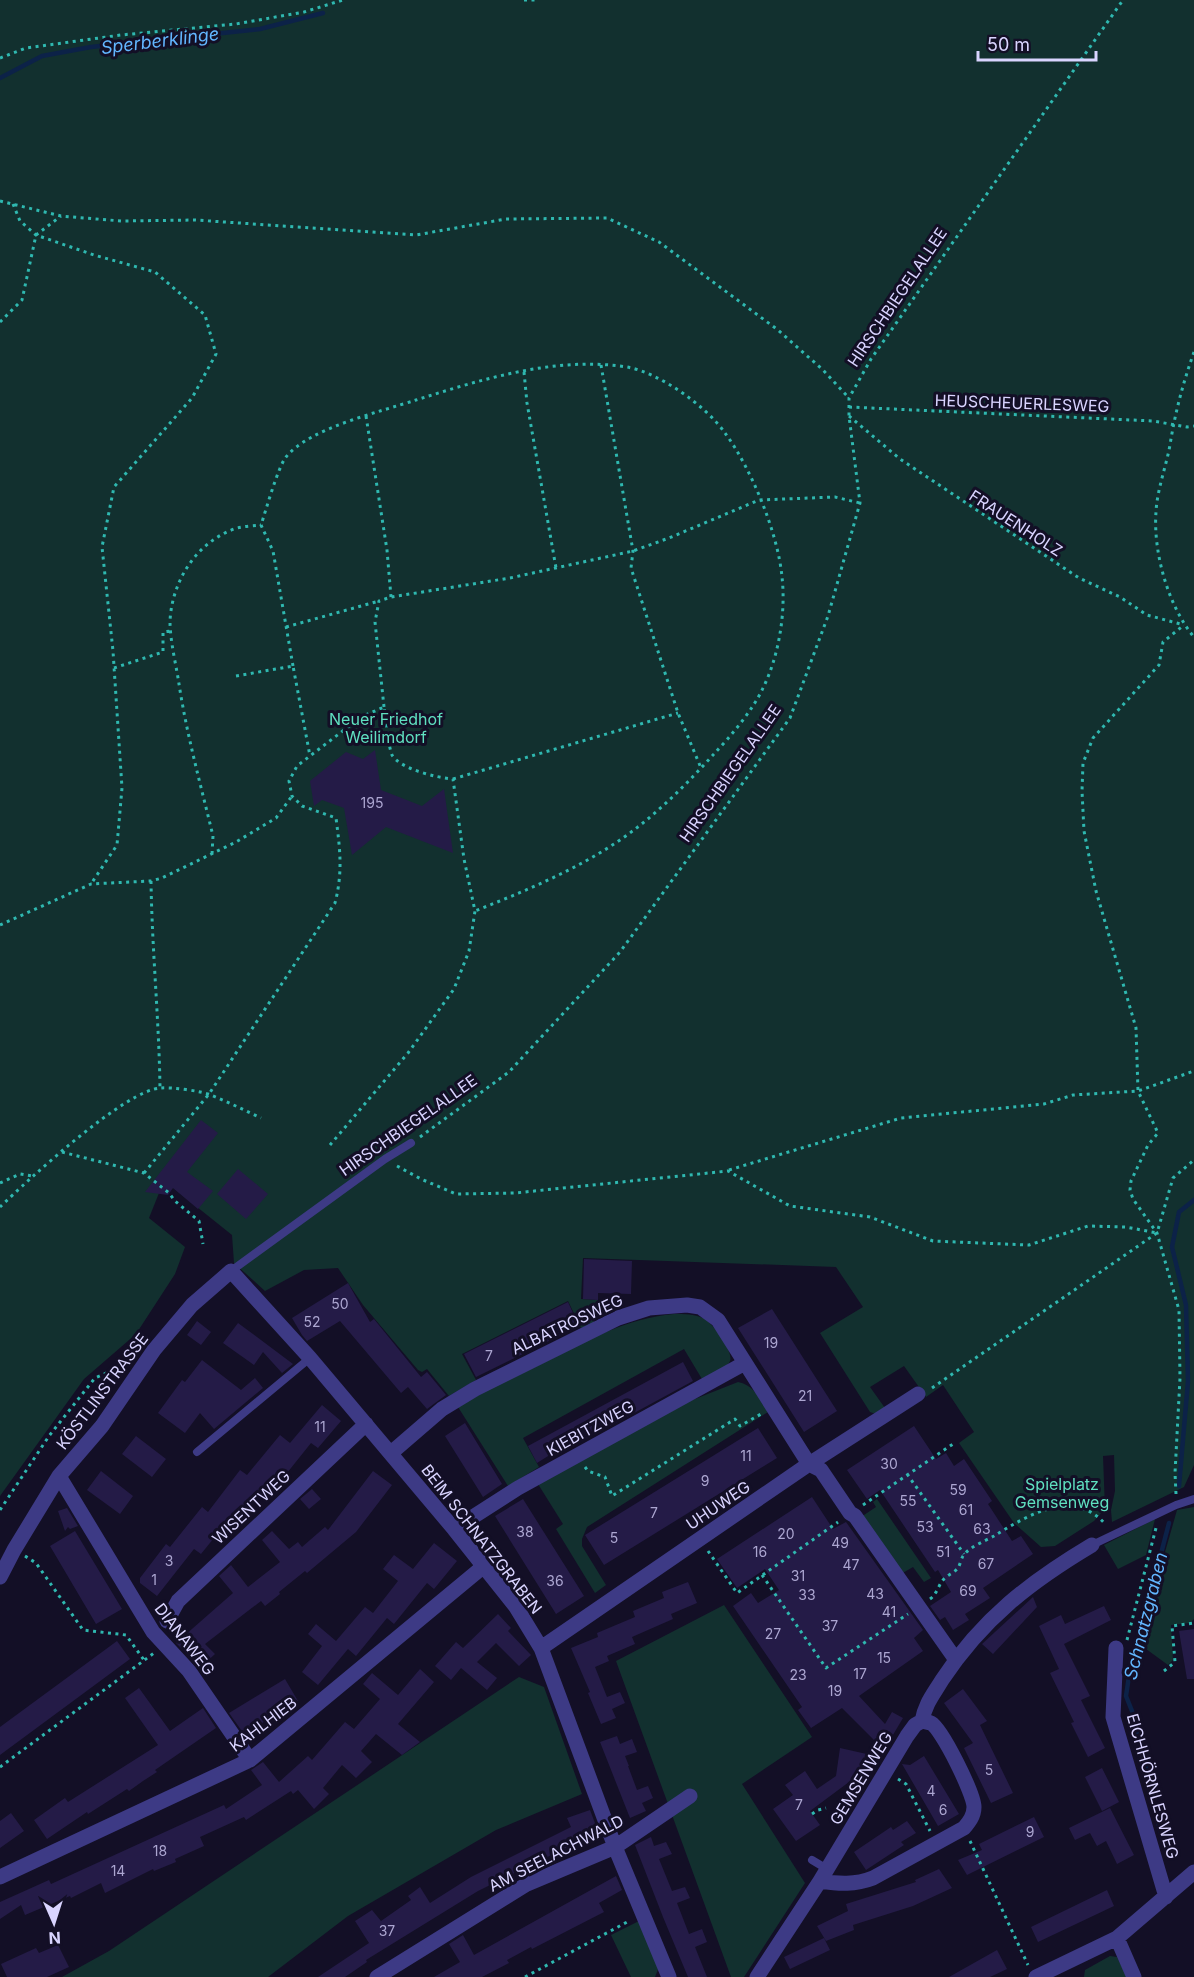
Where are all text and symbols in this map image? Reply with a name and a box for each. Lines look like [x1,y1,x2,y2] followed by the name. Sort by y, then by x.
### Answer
[100,23,220,58] water label: Sperberklinge
[978,24,1096,62] scale bar
[987,34,1030,55] text: 50 m
[843,224,951,370] street label: HIRSCHBIEGELALLEE
[934,390,1110,416] street label: HEUSCHEUERLESWEG
[966,485,1066,561] street label: FRAUENHOLZ
[675,700,785,846] street label: HIRSCHBIEGELALLEE
[329,709,443,747] park label: Neuer Friedhof Weilimdorf
[361,794,383,811] house number: 195
[335,1070,481,1180] street label: HIRSCHBIEGELALLEE
[508,1289,626,1359] street label: ALBATROSWEG
[331,1295,349,1312] house number: 50
[303,1313,321,1330] house number: 52
[52,1329,152,1453] street label: KÖSTLINSTRASSE
[764,1334,778,1351] house number: 19
[485,1347,493,1364] house number: 7
[798,1387,812,1404] house number: 21
[543,1396,637,1460] street label: KIEBITZWEG
[314,1418,326,1435] house number: 11
[740,1447,752,1464] house number: 11
[880,1455,898,1472] house number: 30
[417,1460,547,1618] street label: BEIM SCHNATZGRABEN
[208,1466,294,1548] street label: WISENTWEG
[701,1472,709,1489] house number: 9
[1015,1474,1109,1512] park label: Spielplatz Gemsenweg
[682,1476,754,1534] street label: UHUWEG
[949,1481,967,1498] house number: 59
[899,1492,917,1509] house number: 55
[959,1501,973,1518] house number: 61
[650,1504,658,1521] house number: 7
[916,1518,934,1535] house number: 53
[973,1520,991,1537] house number: 63
[516,1523,534,1540] house number: 38
[777,1525,795,1542] house number: 20
[610,1529,618,1546] house number: 5
[831,1534,849,1551] house number: 49
[753,1543,767,1560] house number: 16
[936,1543,950,1560] house number: 51
[1120,1550,1171,1682] water label: Schnatzgraben
[165,1552,173,1569] house number: 3
[978,1555,994,1572] house number: 67
[843,1556,860,1573] house number: 47
[791,1567,805,1584] house number: 31
[151,1571,157,1588] house number: 1
[546,1572,564,1589] house number: 36
[959,1582,977,1599] house number: 69
[866,1585,884,1602] house number: 43
[798,1586,816,1603] house number: 33
[151,1599,219,1679] street label: DIANAWEG
[882,1603,896,1620] house number: 41
[822,1617,838,1634] house number: 37
[765,1625,781,1642] house number: 27
[877,1649,891,1666] house number: 15
[853,1665,867,1682] house number: 17
[789,1666,807,1683] house number: 23
[828,1682,842,1699] house number: 19
[225,1692,301,1756] street label: KAHLHIEB
[1123,1711,1183,1861] street label: EICHHÖRNLESWEG
[825,1728,897,1828] street label: GEMSENWEG
[985,1761,993,1778] house number: 5
[926,1782,936,1799] house number: 4
[795,1796,803,1813] house number: 7
[939,1801,947,1818] house number: 6
[485,1810,627,1896] street label: AM SEELACHWALD
[1026,1823,1034,1840] house number: 9
[153,1842,167,1859] house number: 18
[111,1862,125,1879] house number: 14
[24,1893,84,1953] north arrow
[379,1922,395,1939] house number: 37
[48,1928,61,1948] text: N

